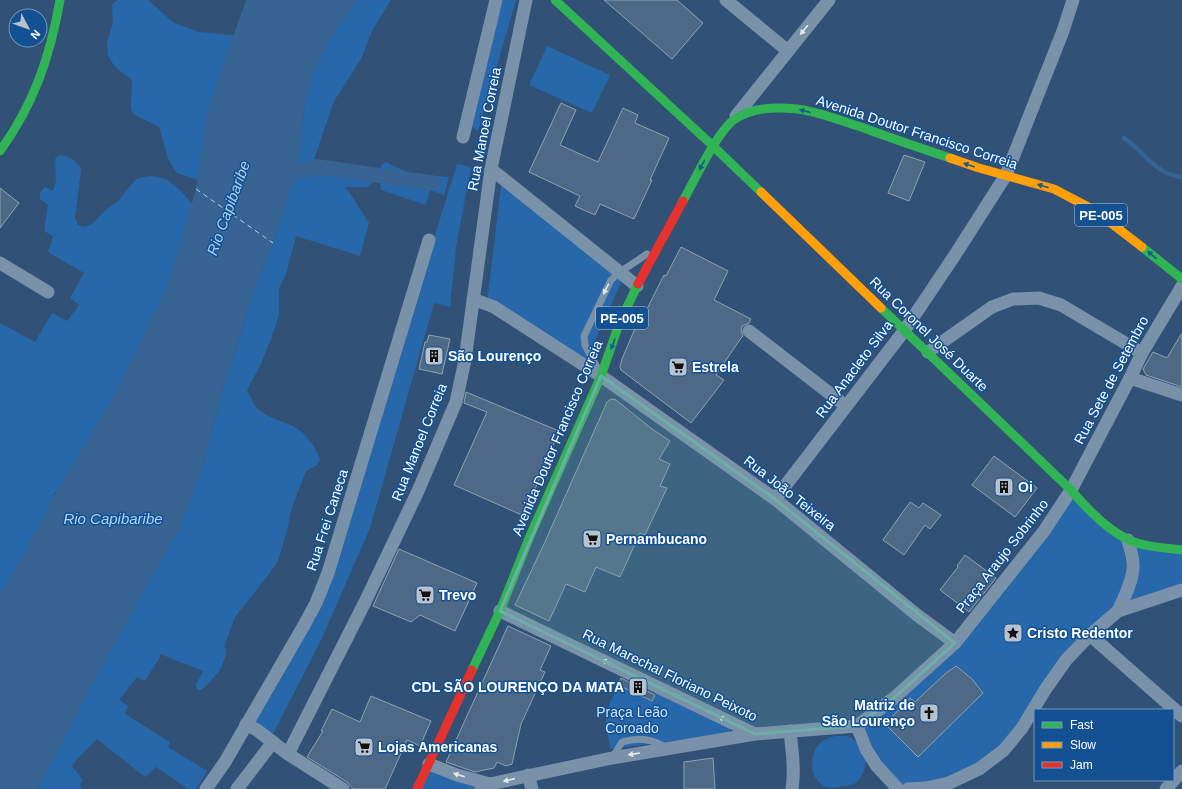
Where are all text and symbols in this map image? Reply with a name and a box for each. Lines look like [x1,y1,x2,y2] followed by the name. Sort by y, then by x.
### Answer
[8,8,48,48] north arrow
[800,25,809,36] one-way arrow
[28,28,43,42] text: N
[464,66,504,192] street label: Rua Manoel Correia
[814,92,1020,172] street label: Avenida Doutor Francisco Correia
[799,108,812,114] one-way arrow
[203,158,253,258] water label: Rio Capibaribe
[699,159,706,171] one-way arrow
[962,161,974,167] one-way arrow
[1037,183,1049,189] one-way arrow
[1075,204,1127,226] road number: PE-005
[1147,250,1157,259] one-way arrow
[867,273,992,395] street label: Rua Coronel José Duarte
[603,283,609,295] one-way arrow
[596,307,648,329] road number: PE-005
[1071,313,1152,447] street label: Rua Sete de Setembro
[812,317,896,421] street label: Rua Anacleto Silva
[508,338,606,538] street label: Avenida Doutor Francisco Correia
[609,338,615,350] one-way arrow
[423,345,445,367] building icon: São Lourenço
[448,348,541,364] place label: São Lourenço
[667,356,689,378] supermarket icon: Estrela
[692,359,739,375] place label: Estrela
[388,381,450,503] street label: Rua Manoel Correia
[741,452,839,534] street label: Rua João Teixeira
[303,467,351,573] street label: Rua Frei Caneca
[993,476,1015,498] building icon: Oi
[1018,479,1033,495] place label: Oi
[953,496,1052,616] street label: Praça Araujo Sobrinho
[63,510,163,527] water label: Rio Capibaribe
[581,528,603,550] supermarket icon: Pernambucano
[606,531,707,547] place label: Pernambucano
[414,584,436,606] supermarket icon: Trevo
[439,587,476,603] place label: Trevo
[1002,622,1024,644] place icon: Cristo Redentor
[1027,625,1133,641] place label: Cristo Redentor
[580,626,760,724] street label: Rua Marechal Floriano Peixoto
[601,659,612,665] one-way arrow
[627,676,649,698] building icon: CDL SÃO LOURENÇO DA MATA
[411,678,624,695] place label: CDL SÃO LOURENÇO DA MATA
[822,697,915,729] place label: Matriz de São Lourenço
[918,702,940,724] church icon: Matriz de São Lourenço
[596,704,668,736] park label: Praça Leão Coroado
[1034,709,1174,781] legend
[718,716,729,722] one-way arrow
[1070,718,1094,732] text: Fast
[353,736,375,758] supermarket icon: Lojas Americanas
[1070,738,1096,752] text: Slow
[378,739,498,755] place label: Lojas Americanas
[627,751,640,757] one-way arrow
[1070,758,1093,772] text: Jam
[453,772,465,778] one-way arrow
[503,777,515,783] one-way arrow

